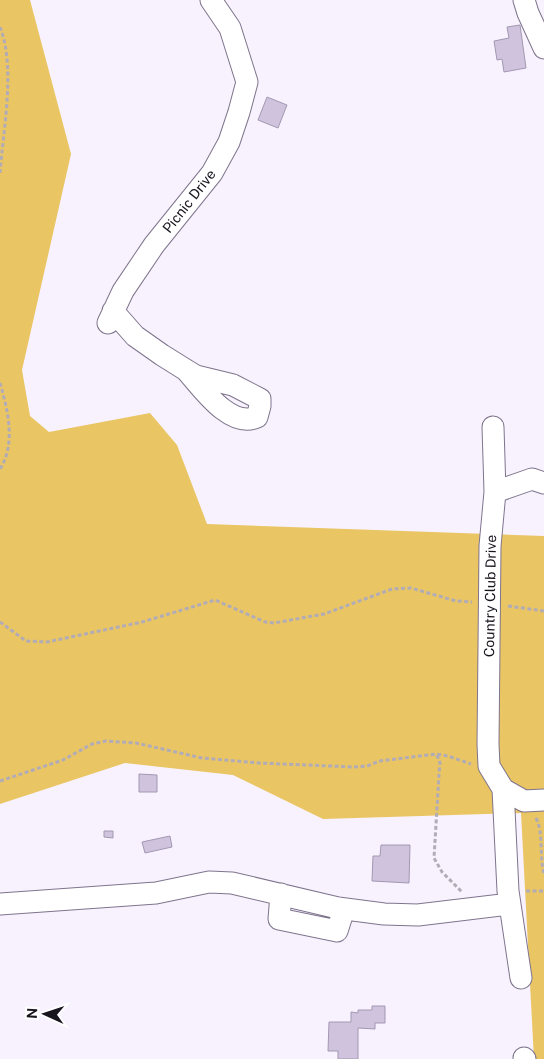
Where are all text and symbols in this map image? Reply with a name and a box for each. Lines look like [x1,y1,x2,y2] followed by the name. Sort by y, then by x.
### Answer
[159,166,219,236] street label: Picnic Drive
[481,535,499,657] street label: Country Club Drive
[20,989,70,1039] north arrow
[24,1007,40,1019] text: N

